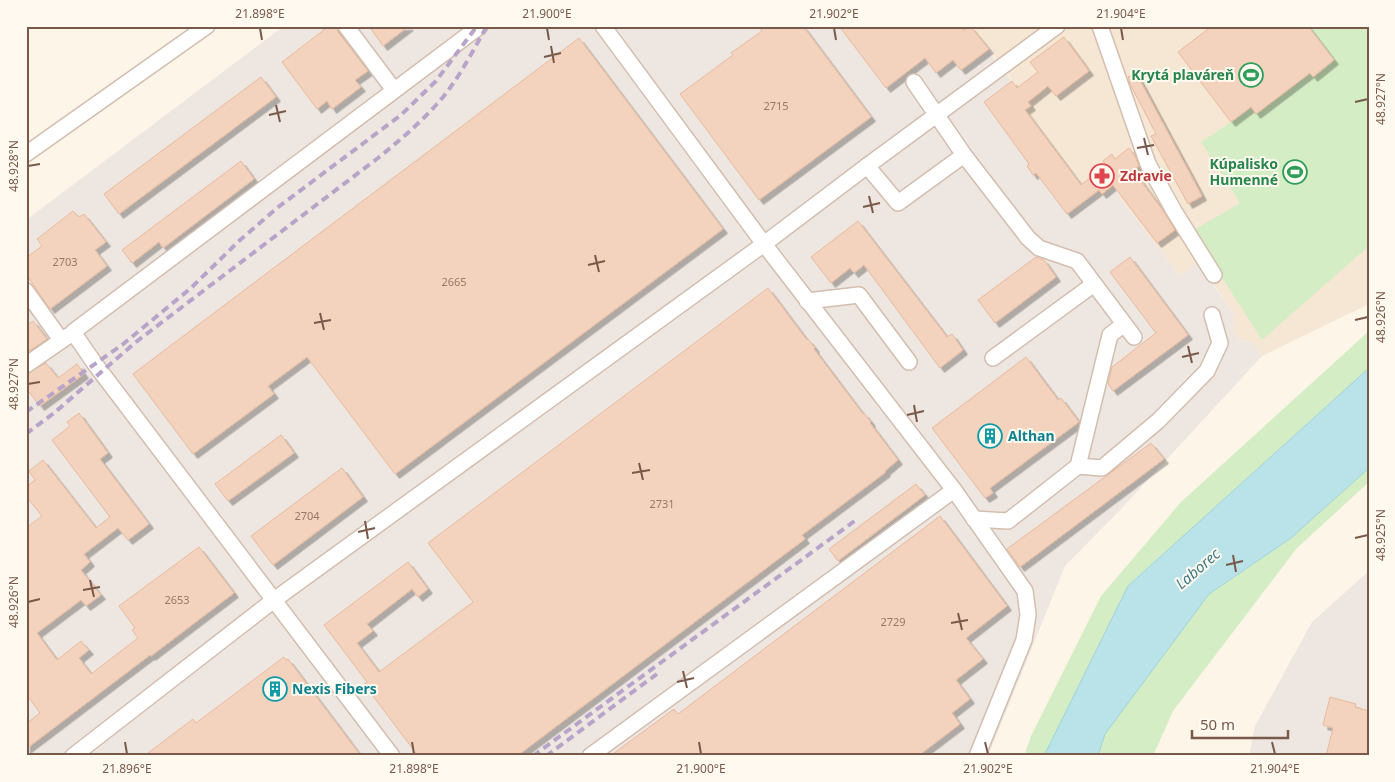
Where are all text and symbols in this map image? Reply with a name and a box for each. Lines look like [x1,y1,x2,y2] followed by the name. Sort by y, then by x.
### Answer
[235,5,285,22] text: 21.898°E
[522,5,572,22] text: 21.900°E
[809,5,859,22] text: 21.902°E
[1096,5,1146,22] text: 21.904°E
[1238,62,1264,88] sports icon: Krytá plaváreň
[1131,65,1234,84] place label: Krytá plaváreň
[1372,73,1389,125] text: 48.927°N
[763,98,789,113] house number: 2715
[5,140,22,192] text: 48.928°N
[1210,154,1278,189] place label: Kúpalisko Humenné
[1282,159,1308,185] sports icon: Kúpalisko Humenné
[1089,163,1115,189] pharmacy icon: Zdravie
[1120,166,1172,185] place label: Zdravie
[52,254,78,269] house number: 2703
[441,274,467,289] house number: 2665
[1372,291,1389,343] text: 48.926°N
[5,358,22,410] text: 48.927°N
[977,423,1003,449] building icon: Althan
[1008,426,1055,445] place label: Althan
[649,496,675,511] house number: 2731
[294,508,320,523] house number: 2704
[1372,509,1389,561] text: 48.925°N
[1171,543,1224,593] water label: Laborec
[5,576,22,628] text: 48.926°N
[164,592,190,607] house number: 2653
[880,614,906,629] house number: 2729
[262,676,288,702] building icon: Nexis Fibers
[292,679,377,698] place label: Nexis Fibers
[1192,707,1289,739] scale bar
[1200,714,1235,734] text: 50 m
[102,760,152,777] text: 21.896°E
[389,760,439,777] text: 21.898°E
[676,760,726,777] text: 21.900°E
[963,760,1013,777] text: 21.902°E
[1250,760,1300,777] text: 21.904°E

